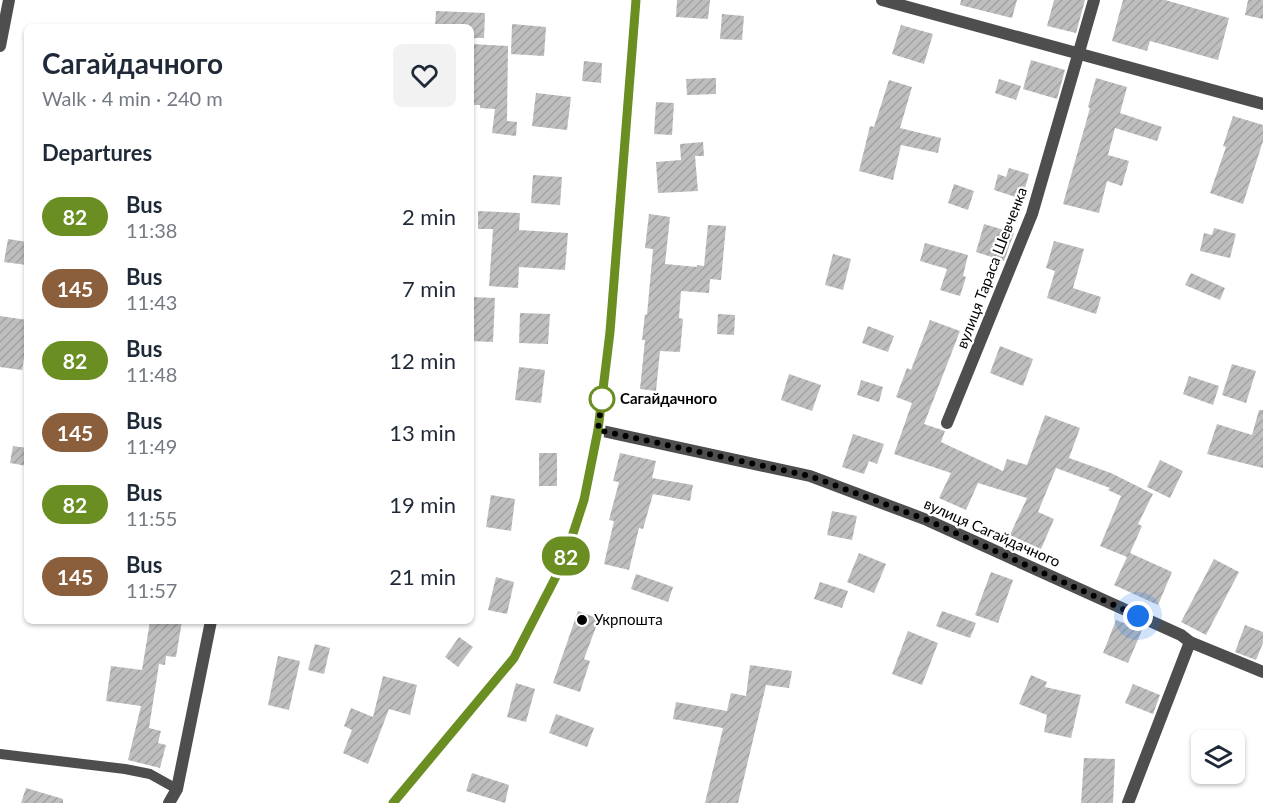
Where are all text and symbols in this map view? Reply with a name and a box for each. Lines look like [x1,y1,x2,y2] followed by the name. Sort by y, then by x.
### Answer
[393,44,456,107] button: heart
[42,46,223,80] text: Сагайдачного
[42,86,223,110] text: Walk · 4 min · 240 m
[42,139,152,166] text: Departures
[952,184,1030,351] street label: вулиця Тараса Шевченка
[126,191,162,218] text: Bus
[402,203,456,230] text: 2 min
[63,204,87,229] text: 82
[126,218,177,242] text: 11:38
[126,263,162,290] text: Bus
[402,275,456,302] text: 7 min
[57,276,93,301] text: 145
[126,290,177,314] text: 11:43
[126,335,162,362] text: Bus
[389,347,456,374] text: 12 min
[63,348,87,373] text: 82
[126,362,177,386] text: 11:48
[589,386,615,412] marker: Сагайдачного
[620,389,717,407] place label: Сагайдачного
[126,407,162,434] text: Bus
[389,419,456,446] text: 13 min
[57,420,93,445] text: 145
[126,434,177,458] text: 11:49
[126,479,162,506] text: Bus
[389,491,456,518] text: 19 min
[63,492,87,517] text: 82
[921,494,1063,570] street label: вулиця Сагайдачного
[126,506,177,530] text: 11:55
[539,536,593,576] line badge: 82
[554,544,578,569] text: 82
[126,551,162,578] text: Bus
[389,563,456,590] text: 21 min
[57,564,93,589] text: 145
[126,578,177,602] text: 11:57
[1123,601,1153,631] your location
[594,610,663,628] place label: Укрпошта
[575,613,589,627] marker: Укрпошта
[1191,730,1245,784] map controls
[1191,730,1245,784] button: layers

